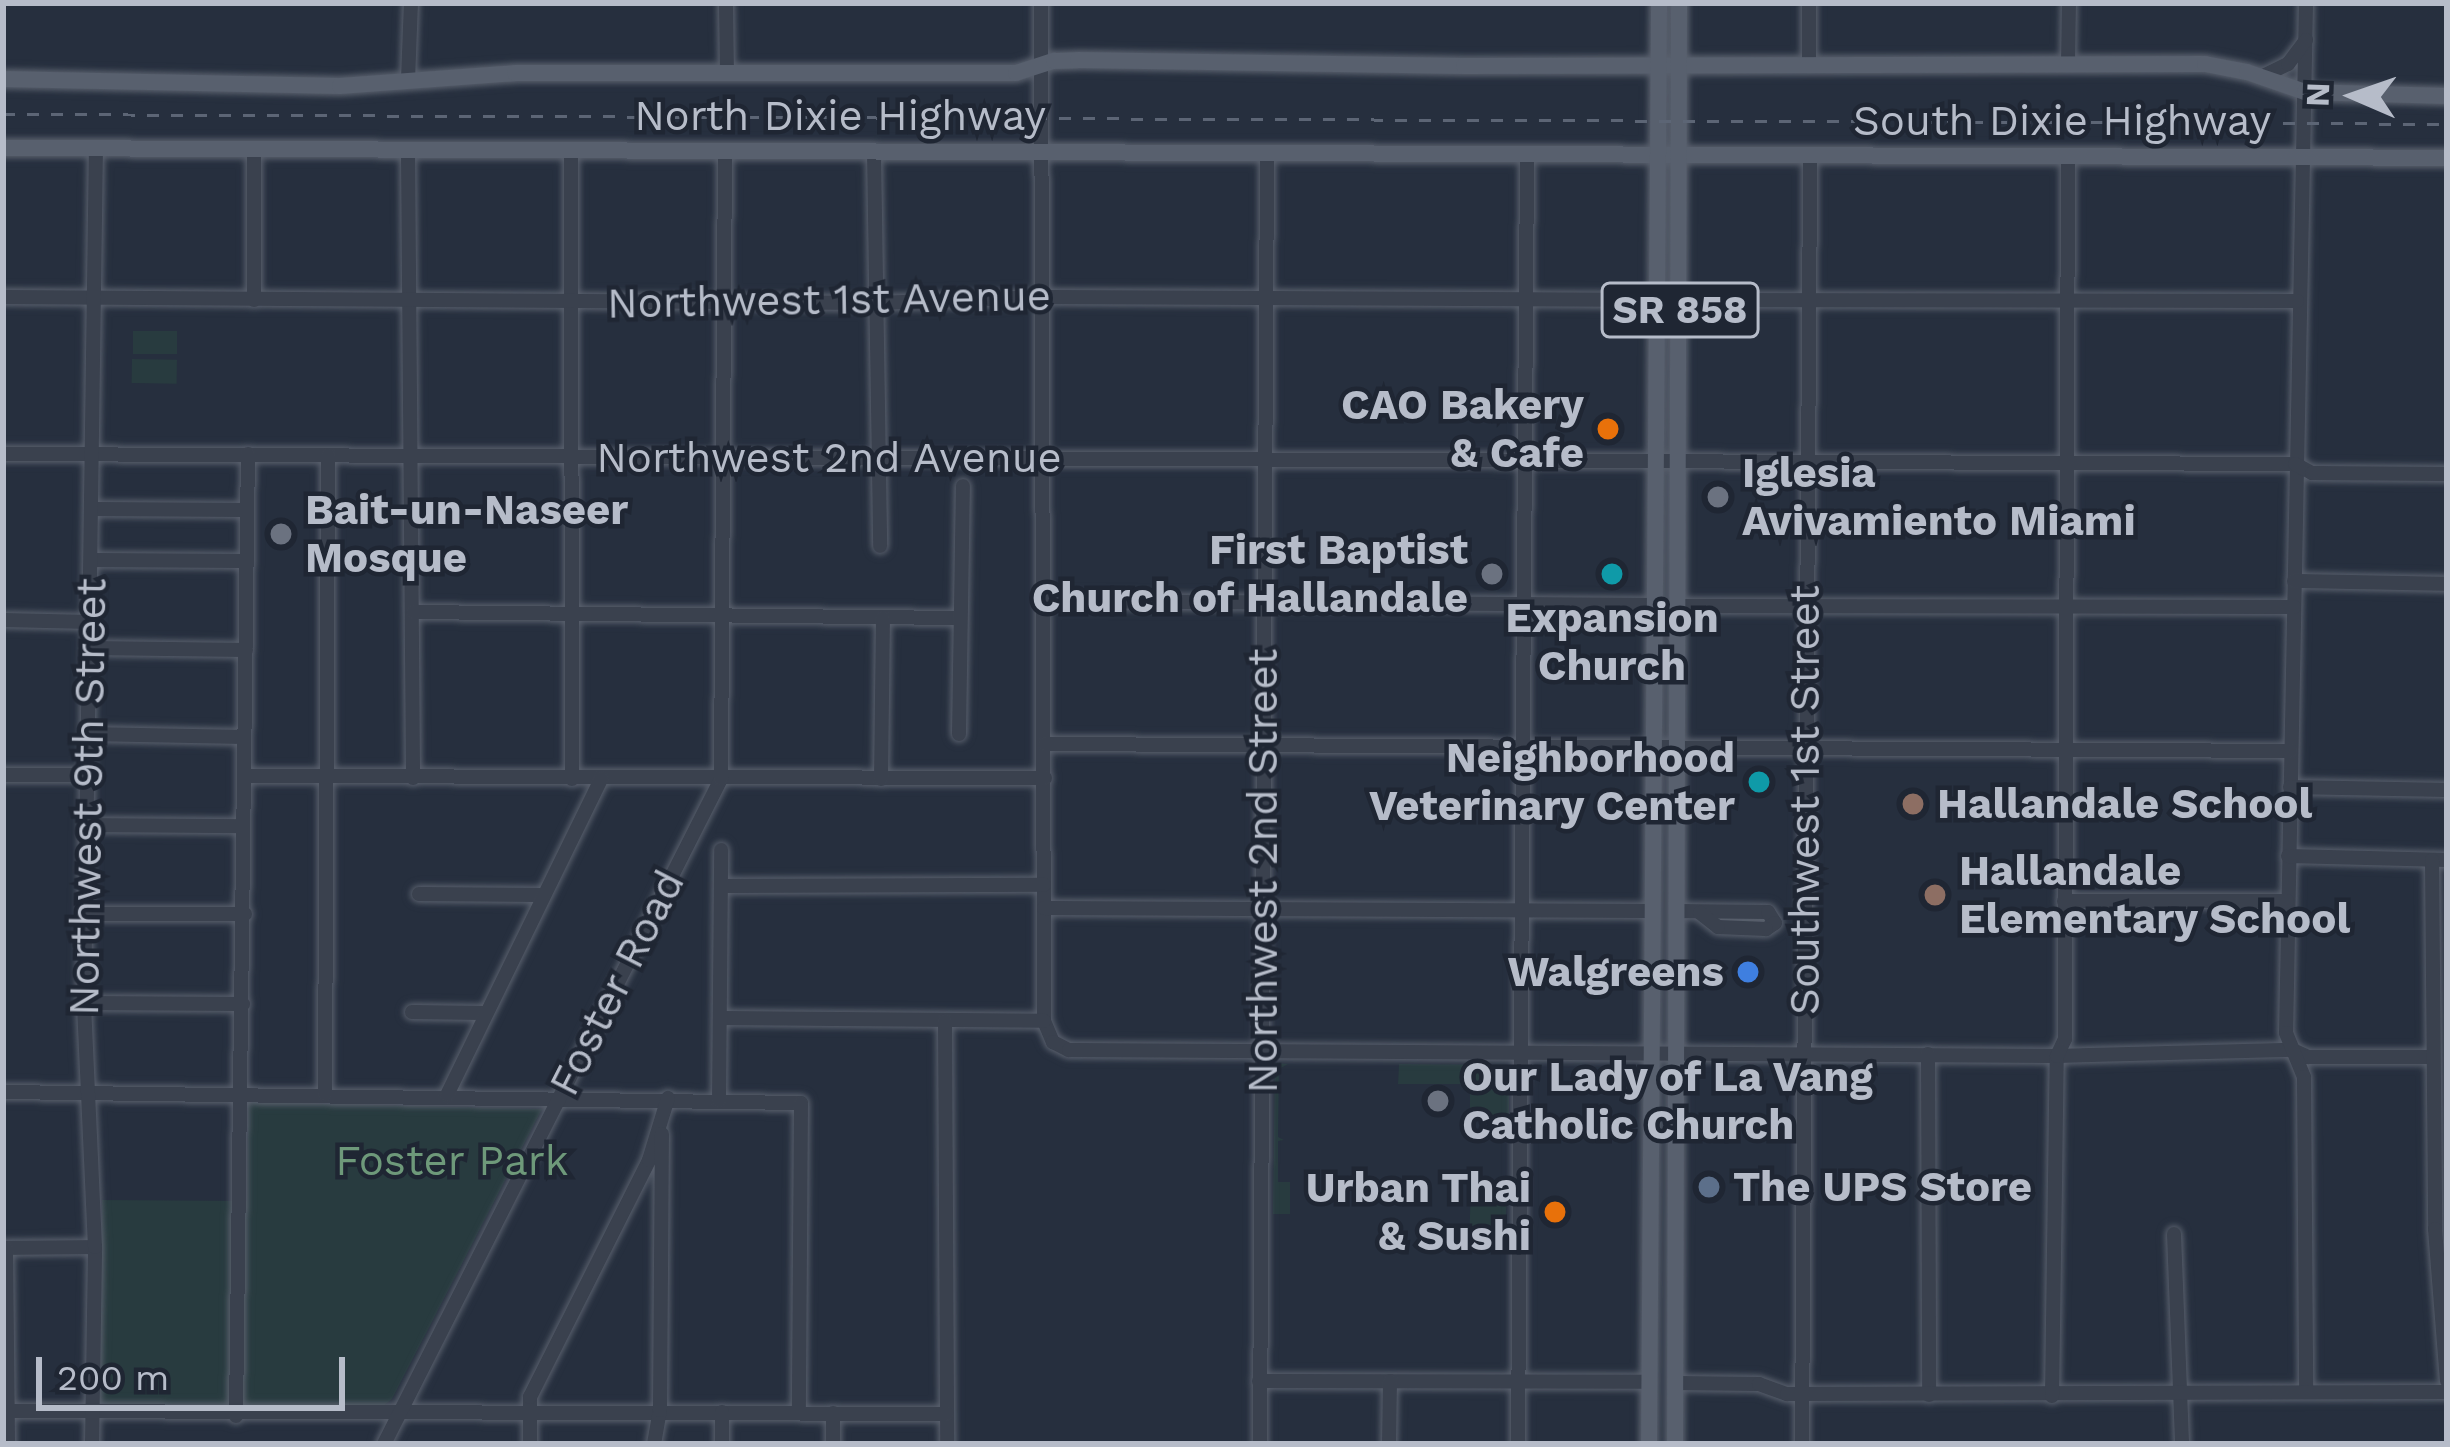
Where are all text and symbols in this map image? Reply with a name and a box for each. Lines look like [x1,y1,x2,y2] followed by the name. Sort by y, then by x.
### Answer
[2294,36,2414,156] north arrow
[2298,82,2337,108] text: N
[634,91,1046,141] street label: North Dixie Highway
[1853,96,2271,146] street label: South Dixie Highway
[605,271,1053,329] street label: Northwest 1st Avenue
[1599,277,1761,343] road number: SR 858
[1341,380,1584,478] place label: CAO Bakery & Cafe
[1595,416,1621,442] marker: CAO Bakery & Cafe
[595,433,1063,483] street label: Northwest 2nd Avenue
[1742,448,2136,546] place label: Iglesia Avivamiento Miami
[1705,484,1731,510] marker: Iglesia Avivamiento Miami
[305,485,628,584] place label: Bait-un-Naseer Mosque
[268,521,294,547] marker: Bait-un-Naseer Mosque
[1031,525,1468,624] place label: First Baptist Church of Hallandale
[1479,561,1505,587] marker: First Baptist Church of Hallandale
[1599,561,1625,587] marker: Expansion Church
[59,578,117,1016] street label: Northwest 9th Street
[1780,585,1830,1015] street label: Southwest 1st Street
[1505,593,1719,692] place label: Expansion Church
[1238,648,1288,1094] street label: Northwest 2nd Street
[1368,733,1735,831] place label: Neighborhood Veterinary Center
[1746,769,1772,795] marker: Neighborhood Veterinary Center
[1937,779,2312,829] place label: Hallandale School
[1900,791,1926,817] marker: Hallandale School
[1959,846,2351,944] place label: Hallandale Elementary School
[539,862,695,1104] street label: Foster Road
[1922,882,1948,908] marker: Hallandale Elementary School
[1507,947,1724,997] place label: Walgreens
[1735,959,1761,985] marker: Walgreens
[1462,1052,1877,1150] place label: Our Lady of La Vang Catholic Church
[1425,1088,1451,1114] marker: Our Lady of La Vang Catholic Church
[335,1136,569,1186] park label: Foster Park
[1733,1162,2032,1212] place label: The UPS Store
[1305,1163,1531,1262] place label: Urban Thai & Sushi
[1696,1174,1722,1200] marker: The UPS Store
[1542,1199,1568,1225] marker: Urban Thai & Sushi
[42,1333,351,1407] scale bar
[57,1357,169,1399] text: 200 m

